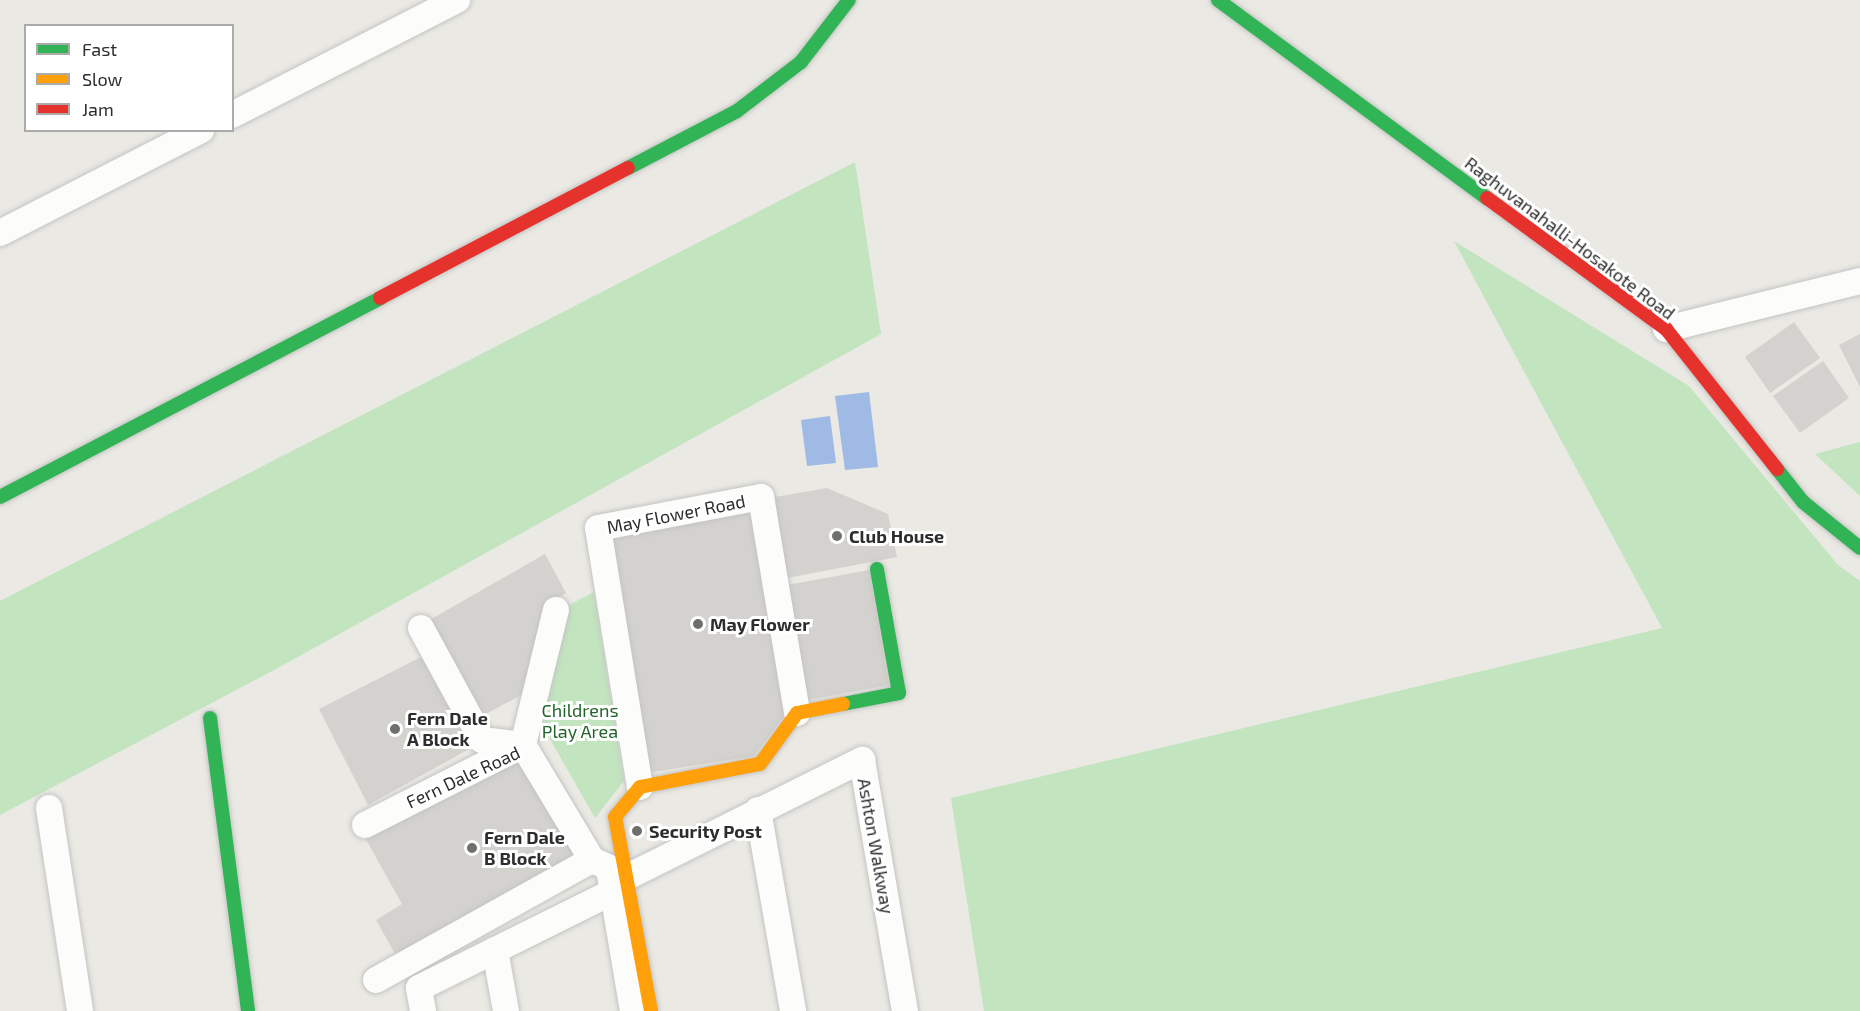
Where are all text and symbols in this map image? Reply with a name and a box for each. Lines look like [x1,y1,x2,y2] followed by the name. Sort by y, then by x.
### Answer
[24,24,234,132] legend
[82,38,117,60] text: Fast
[82,68,122,90] text: Slow
[82,98,114,120] text: Jam
[1461,152,1679,324] street label: Raghuvanahalli-Hosakote Road
[604,490,748,538] street label: May Flower Road
[849,525,944,547] place label: Club House
[830,529,844,543] marker: Club House
[710,613,810,635] place label: May Flower
[691,617,705,631] marker: May Flower
[541,700,619,742] park label: Childrens Play Area
[407,708,488,750] place label: Fern Dale A Block
[388,722,402,736] marker: Fern Dale A Block
[403,741,523,813] street label: Fern Dale Road
[853,776,899,916] street label: Ashton Walkway
[649,820,762,842] place label: Security Post
[630,824,644,838] marker: Security Post
[484,827,565,870] place label: Fern Dale B Block
[465,841,479,855] marker: Fern Dale B Block

